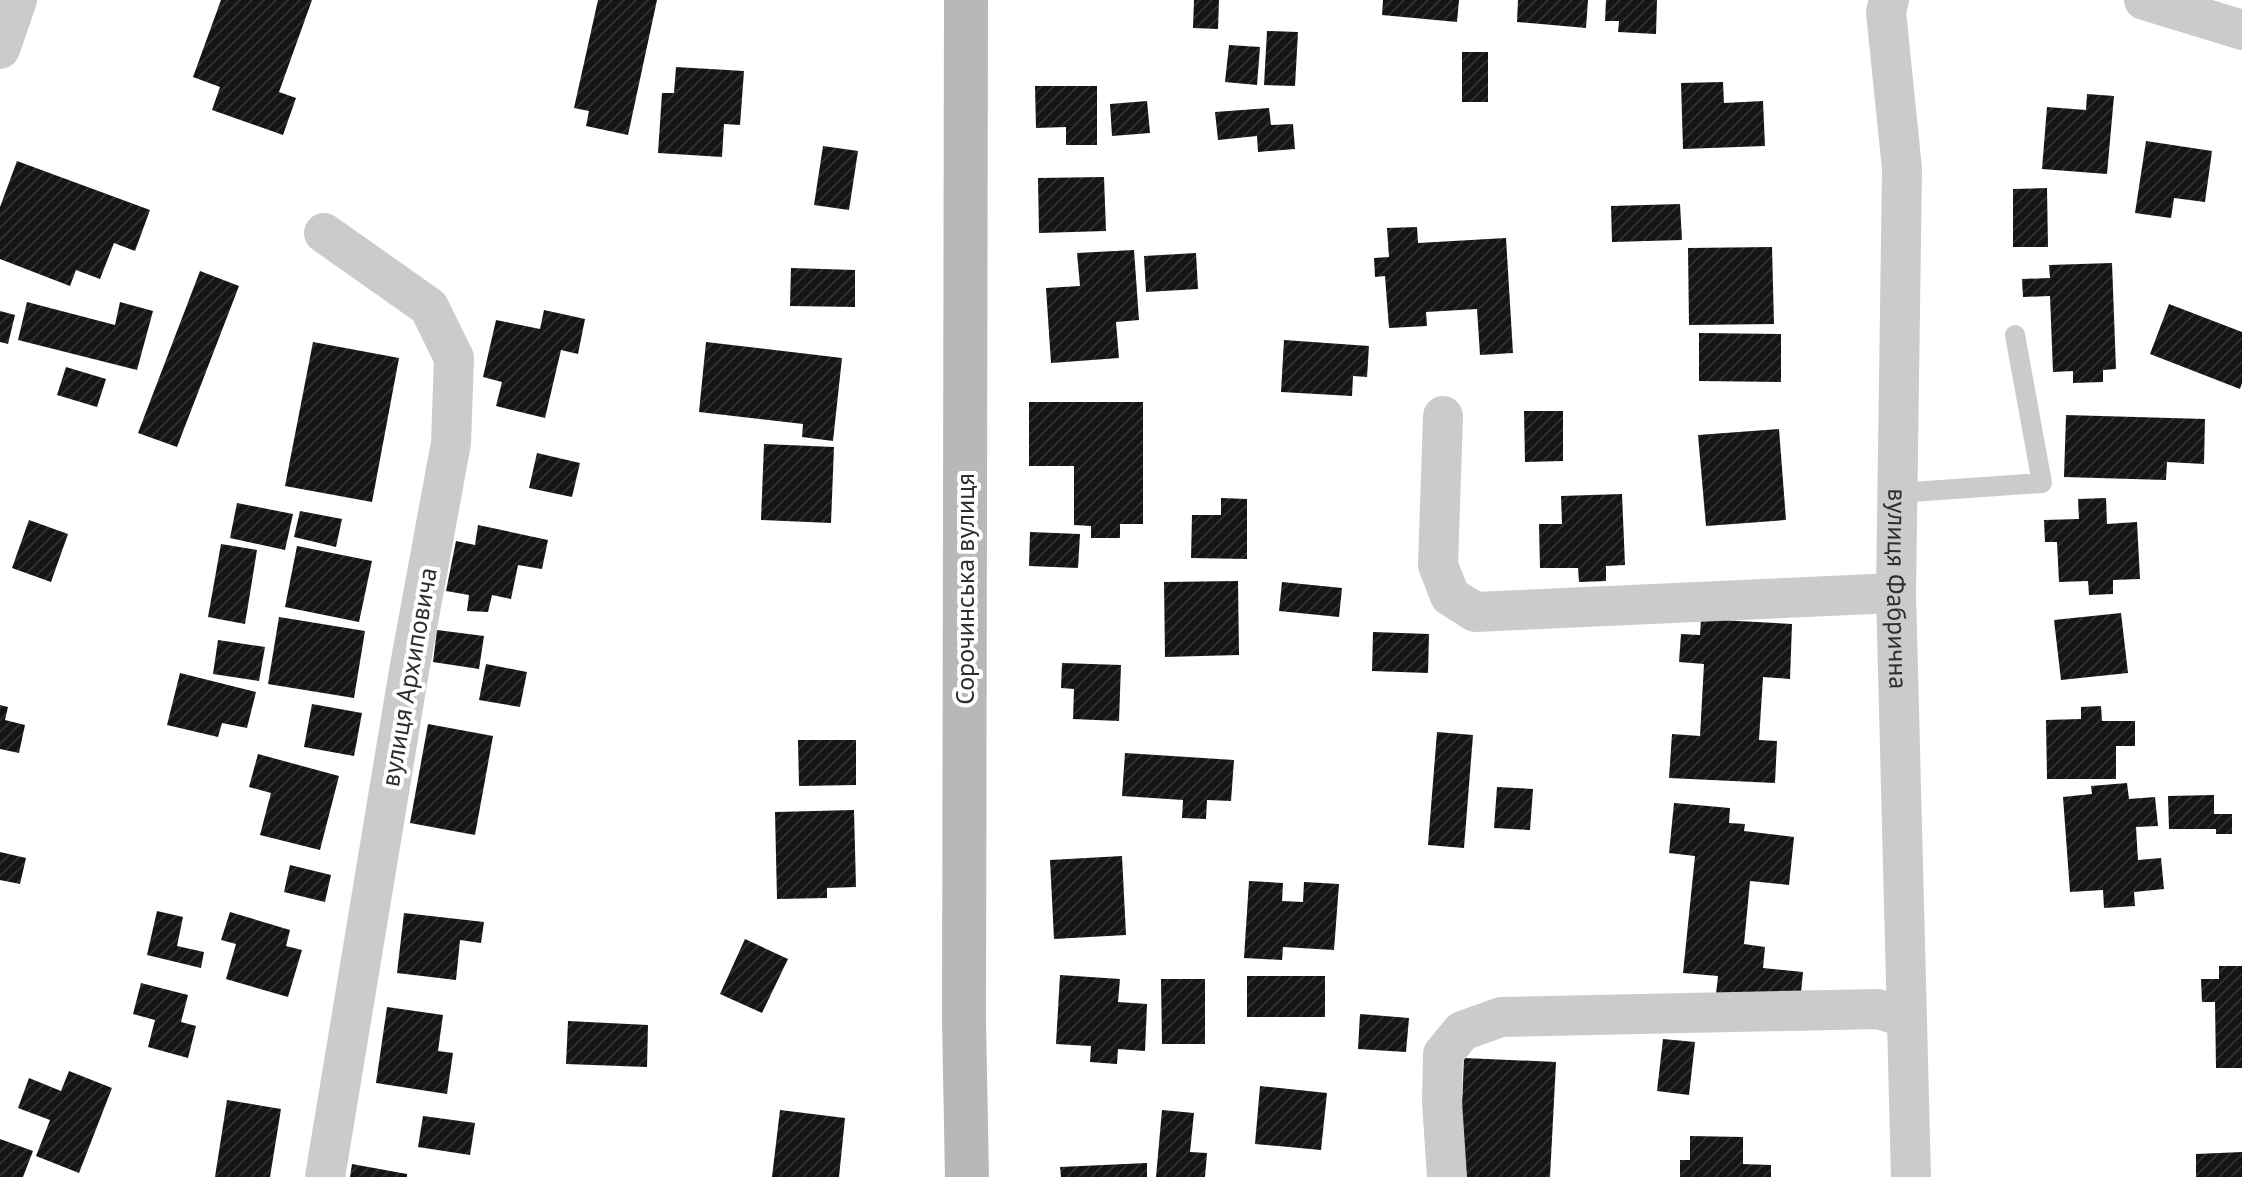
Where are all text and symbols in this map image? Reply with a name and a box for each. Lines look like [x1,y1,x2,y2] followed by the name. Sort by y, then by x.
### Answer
[948,473,981,705] street label: Сорочинська вулиця
[1880,488,1915,690] street label: вулиця Фабрична
[373,565,444,789] street label: вулиця Архиповича

